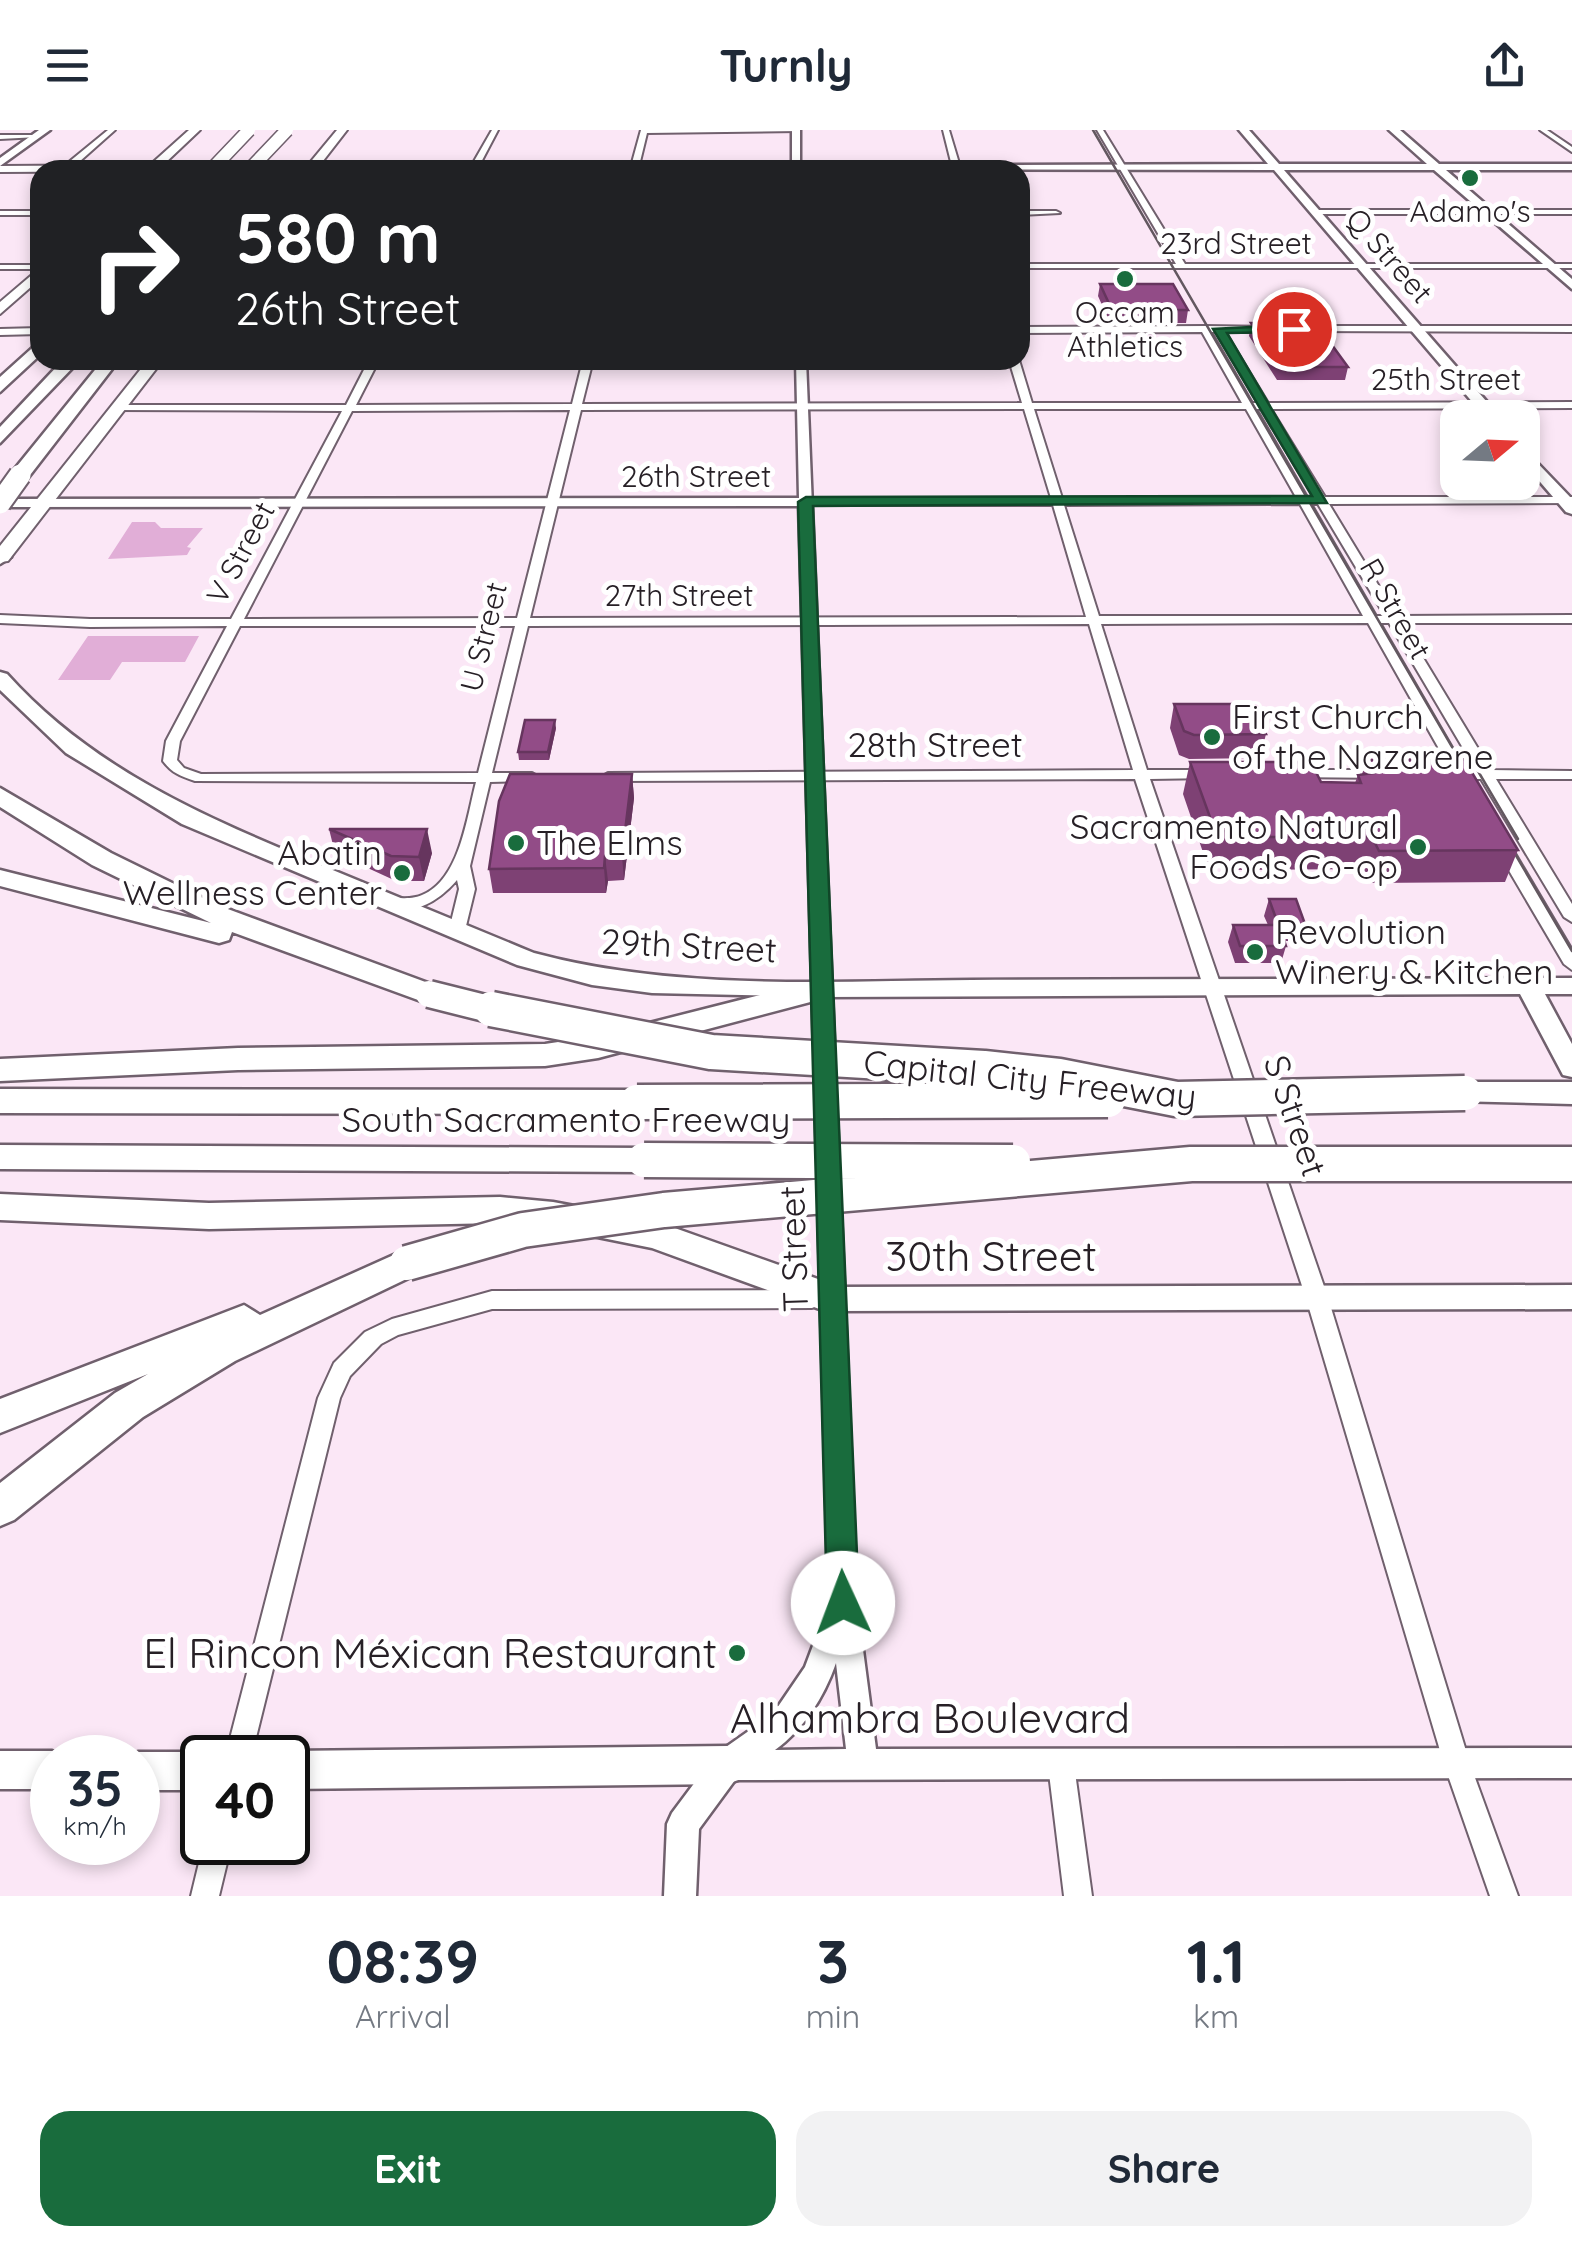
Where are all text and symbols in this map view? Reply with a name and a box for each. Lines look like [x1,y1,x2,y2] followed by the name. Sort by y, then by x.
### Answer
[719,37,853,93] text: Turnly
[40,38,95,93] icon: menu
[1477,38,1532,93] icon: share
[1459,167,1481,189] marker: Adamo's
[1409,192,1531,230] place label: Adamo's
[235,193,441,281] text: 580 m
[70,200,200,330] icon: right
[1338,200,1441,311] street label: Q Street
[1160,224,1312,262] street label: 23rd Street
[1114,268,1136,290] marker: Occam Athletics
[235,280,460,336] text: 26th Street
[1252,287,1337,372] pin
[1067,293,1183,365] place label: Occam Athletics
[1267,302,1322,357] icon: arrive
[1371,360,1521,398] street label: 25th Street
[1440,400,1540,500] north arrow
[1440,400,1540,500] map controls
[621,457,771,495] street label: 26th Street
[197,495,283,610] street label: V Street
[1352,551,1440,666] street label: R Street
[605,576,753,614] street label: 27th Street
[451,578,515,695] street label: U Street
[1232,694,1494,778] place label: First Church of the Nazarene
[847,722,1023,766] street label: 28th Street
[1201,726,1223,748] marker: First Church of the Nazarene
[1070,804,1398,888] place label: Sacramento Natural Foods Co-op
[536,820,683,864] place label: The Elms
[123,830,382,914] place label: Abatin Wellness Center
[505,832,527,854] marker: The Elms
[1407,836,1429,858] marker: Sacramento Natural Foods Co-op
[391,862,413,884] marker: Abatin Wellness Center
[1275,909,1553,993] place label: Revolution Winery & Kitchen
[600,918,778,972] street label: 29th Street
[1244,941,1266,963] marker: Revolution Winery & Kitchen
[862,1040,1199,1118] street label: Capital City Freeway
[1255,1049,1337,1182] street label: S Street
[342,1097,790,1141] street label: South Sacramento Freeway
[769,1185,817,1313] street label: T Street
[885,1229,1097,1282] street label: 30th Street
[791,1551,895,1655] position arrow
[143,1626,717,1679] place label: El Rincon Méxican Restaurant
[726,1642,748,1664] marker: El Rincon Méxican Restaurant
[730,1691,1130,1744] street label: Alhambra Boulevard
[180,1735,310,1865] speed limit sign: 40
[67,1756,123,1819] text: 35
[63,1810,127,1841] text: km/h
[327,1923,479,1998] text: 08:39
[817,1923,849,1998] text: 3
[1187,1923,1245,1998] text: 1.1
[355,1996,451,2036] text: Arrival
[806,1996,860,2036] text: min
[1193,1996,1239,2036] text: km
[40,2111,776,2226] button: Exit
[796,2111,1532,2226] button: Share

